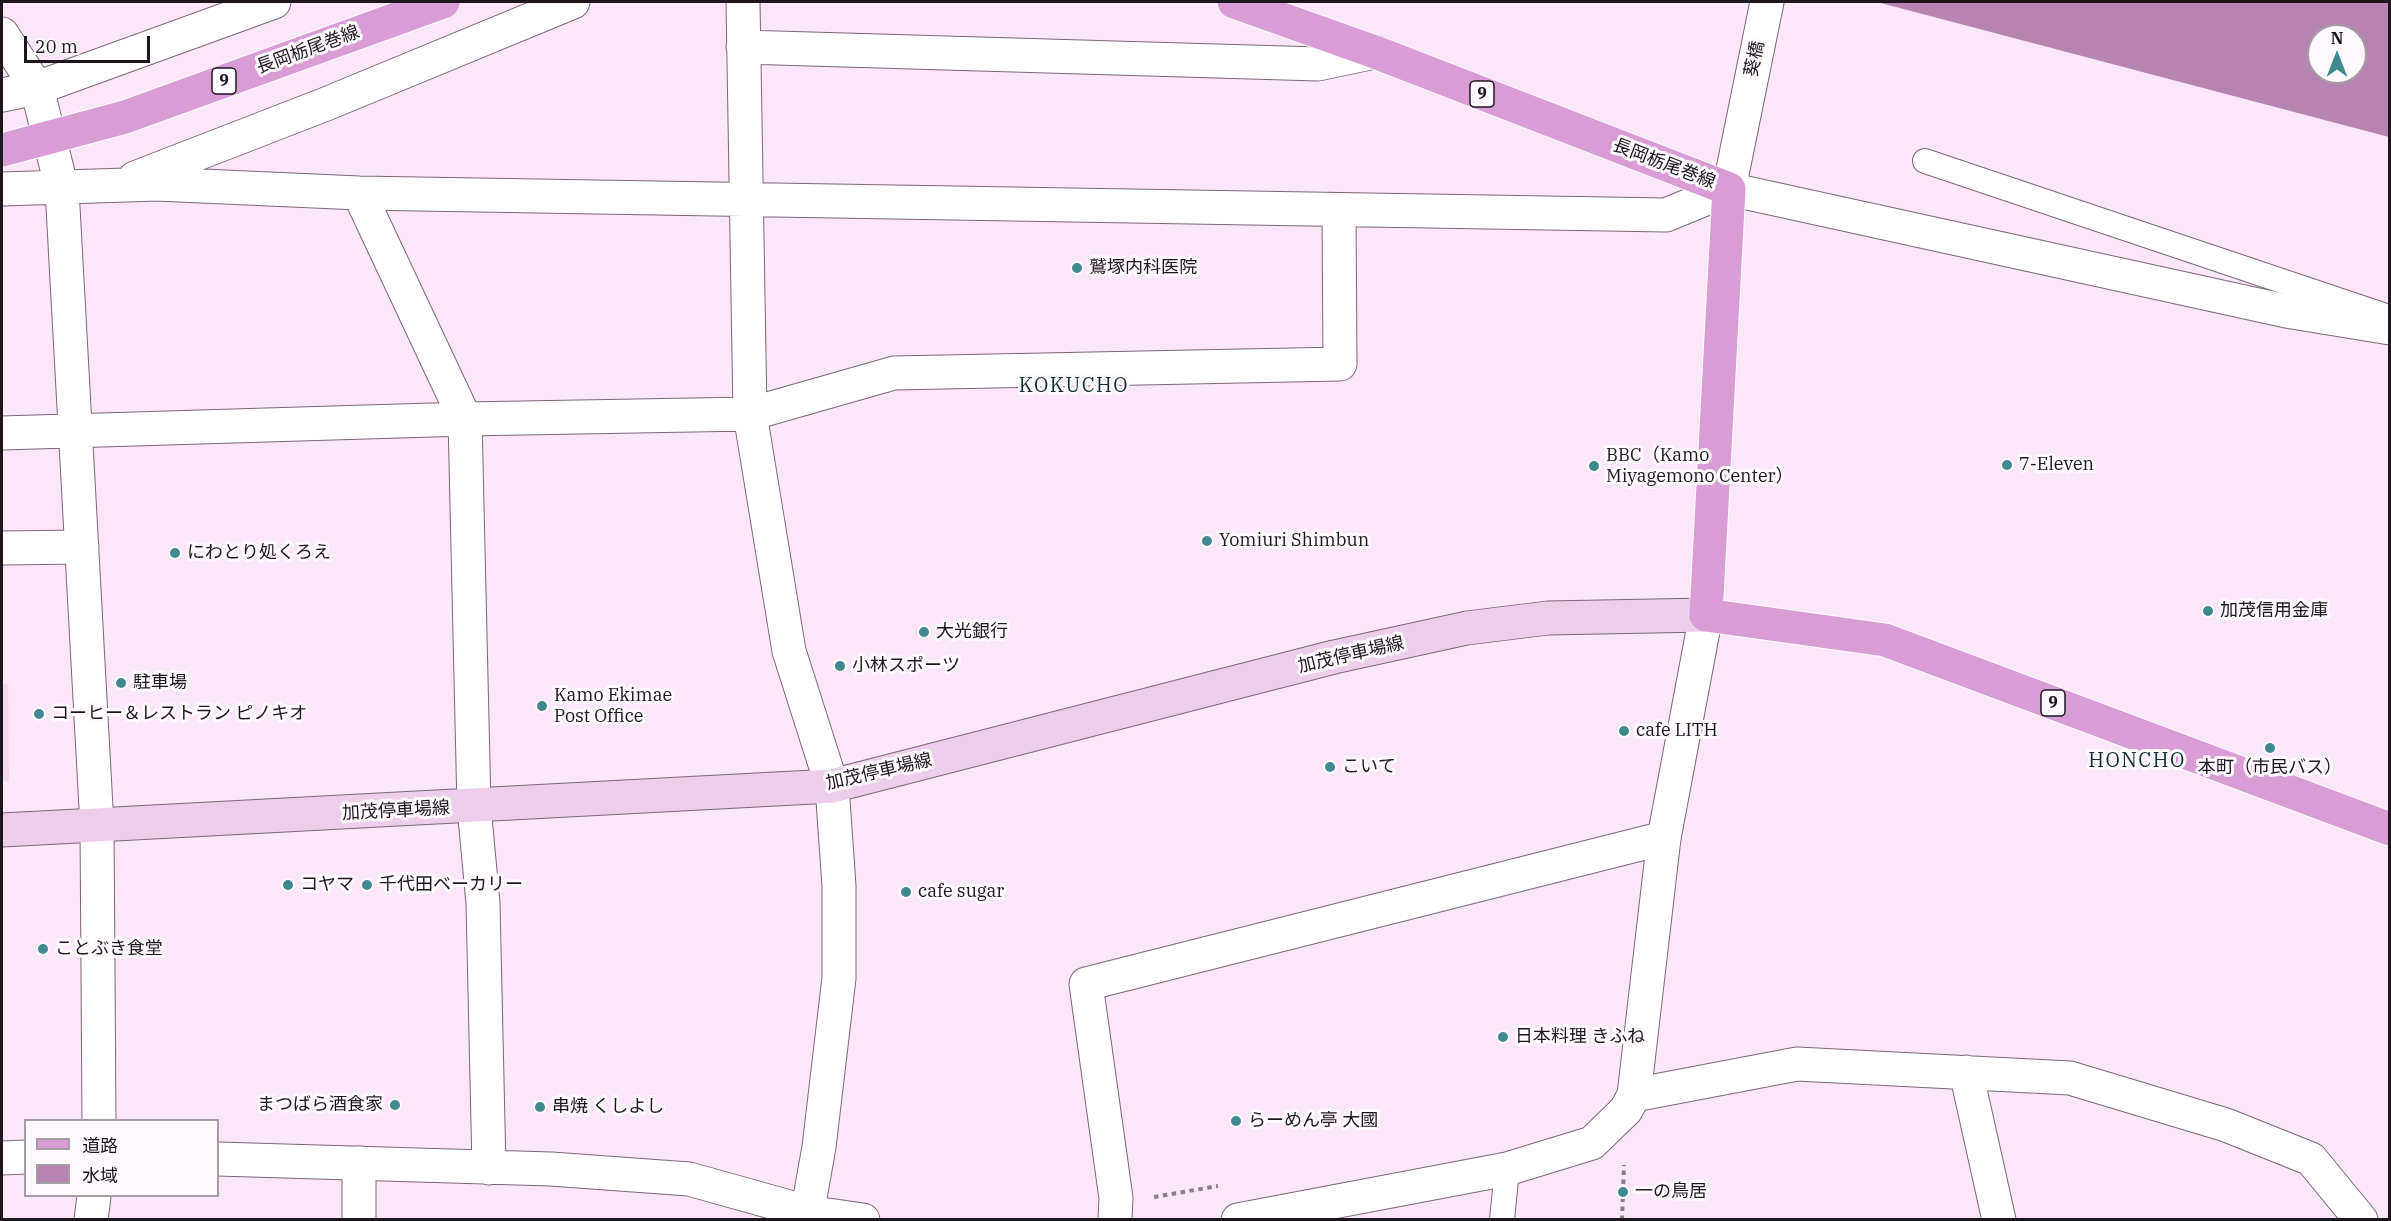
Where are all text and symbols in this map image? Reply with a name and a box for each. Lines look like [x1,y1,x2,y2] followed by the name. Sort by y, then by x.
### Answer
[254,21,362,79] street label: 長岡栃尾巻線
[27,24,153,62] scale bar
[2307,24,2367,84] north arrow
[2331,28,2343,48] text: N
[35,35,78,58] text: 20 m
[1741,39,1769,79] street label: 葵橋
[212,68,236,94] road number: 9
[1470,81,1494,107] road number: 9
[1610,135,1718,193] street label: 長岡栃尾巻線
[1089,257,1197,279] place label: 鷲塚内科医院
[1070,261,1084,275] marker: 鷲塚内科医院
[1019,374,1129,398] district label: KOKUCHO
[1606,445,1794,488] place label: BBC（Kamo Miyagemono Center）
[2019,454,2094,476] place label: 7-Eleven
[2000,458,2014,472] marker: 7-Eleven
[1587,459,1601,473] marker: BBC（Kamo Miyagemono Center）
[1219,530,1369,552] place label: Yomiuri Shimbun
[1200,534,1214,548] marker: Yomiuri Shimbun
[187,542,331,564] place label: にわとり処くろえ
[168,546,182,560] marker: にわとり処くろえ
[2220,600,2328,622] place label: 加茂信用金庫
[2201,604,2215,618] marker: 加茂信用金庫
[936,621,1008,643] place label: 大光銀行
[917,625,931,639] marker: 大光銀行
[1296,632,1406,678] street label: 加茂停車場線
[852,655,960,677] place label: 小林スポーツ
[833,659,847,673] marker: 小林スポーツ
[133,672,187,694] place label: 駐車場
[114,676,128,690] marker: 駐車場
[554,685,672,728] place label: Kamo Ekimae Post Office
[2041,690,2065,716] road number: 9
[535,699,549,713] marker: Kamo Ekimae Post Office
[51,703,307,725] place label: コーヒー＆レストラン ピノキオ
[32,707,46,721] marker: コーヒー＆レストラン ピノキオ
[1636,720,1718,742] place label: cafe LITH
[1617,724,1631,738] marker: cafe LITH
[2263,741,2277,755] marker: 本町（市民バス）
[824,749,934,795] street label: 加茂停車場線
[2088,749,2186,773] district label: HONCHO
[1342,756,1396,778] place label: こいて
[2198,757,2342,779] place label: 本町（市民バス）
[1323,760,1337,774] marker: こいて
[342,797,450,825] street label: 加茂停車場線
[300,874,354,896] place label: コヤマ
[379,874,523,896] place label: 千代田ベーカリー
[281,878,295,892] marker: コヤマ
[360,878,374,892] marker: 千代田ベーカリー
[918,881,1004,903] place label: cafe sugar
[899,885,913,899] marker: cafe sugar
[55,938,163,960] place label: ことぶき食堂
[36,942,50,956] marker: ことぶき食堂
[1515,1026,1645,1048] place label: 日本料理 きふね
[1496,1030,1510,1044] marker: 日本料理 きふね
[257,1094,383,1116] place label: まつばら酒食家
[552,1096,664,1118] place label: 串焼 くしよし
[388,1098,402,1112] marker: まつばら酒食家
[533,1100,547,1114] marker: 串焼 くしよし
[1248,1110,1378,1132] place label: らーめん亭 大國
[1229,1114,1243,1128] marker: らーめん亭 大國
[24,1119,219,1197] legend
[82,1134,118,1157] text: 道路
[82,1164,118,1187] text: 水域
[1635,1181,1707,1203] place label: 一の鳥居
[1616,1185,1630,1199] marker: 一の鳥居

